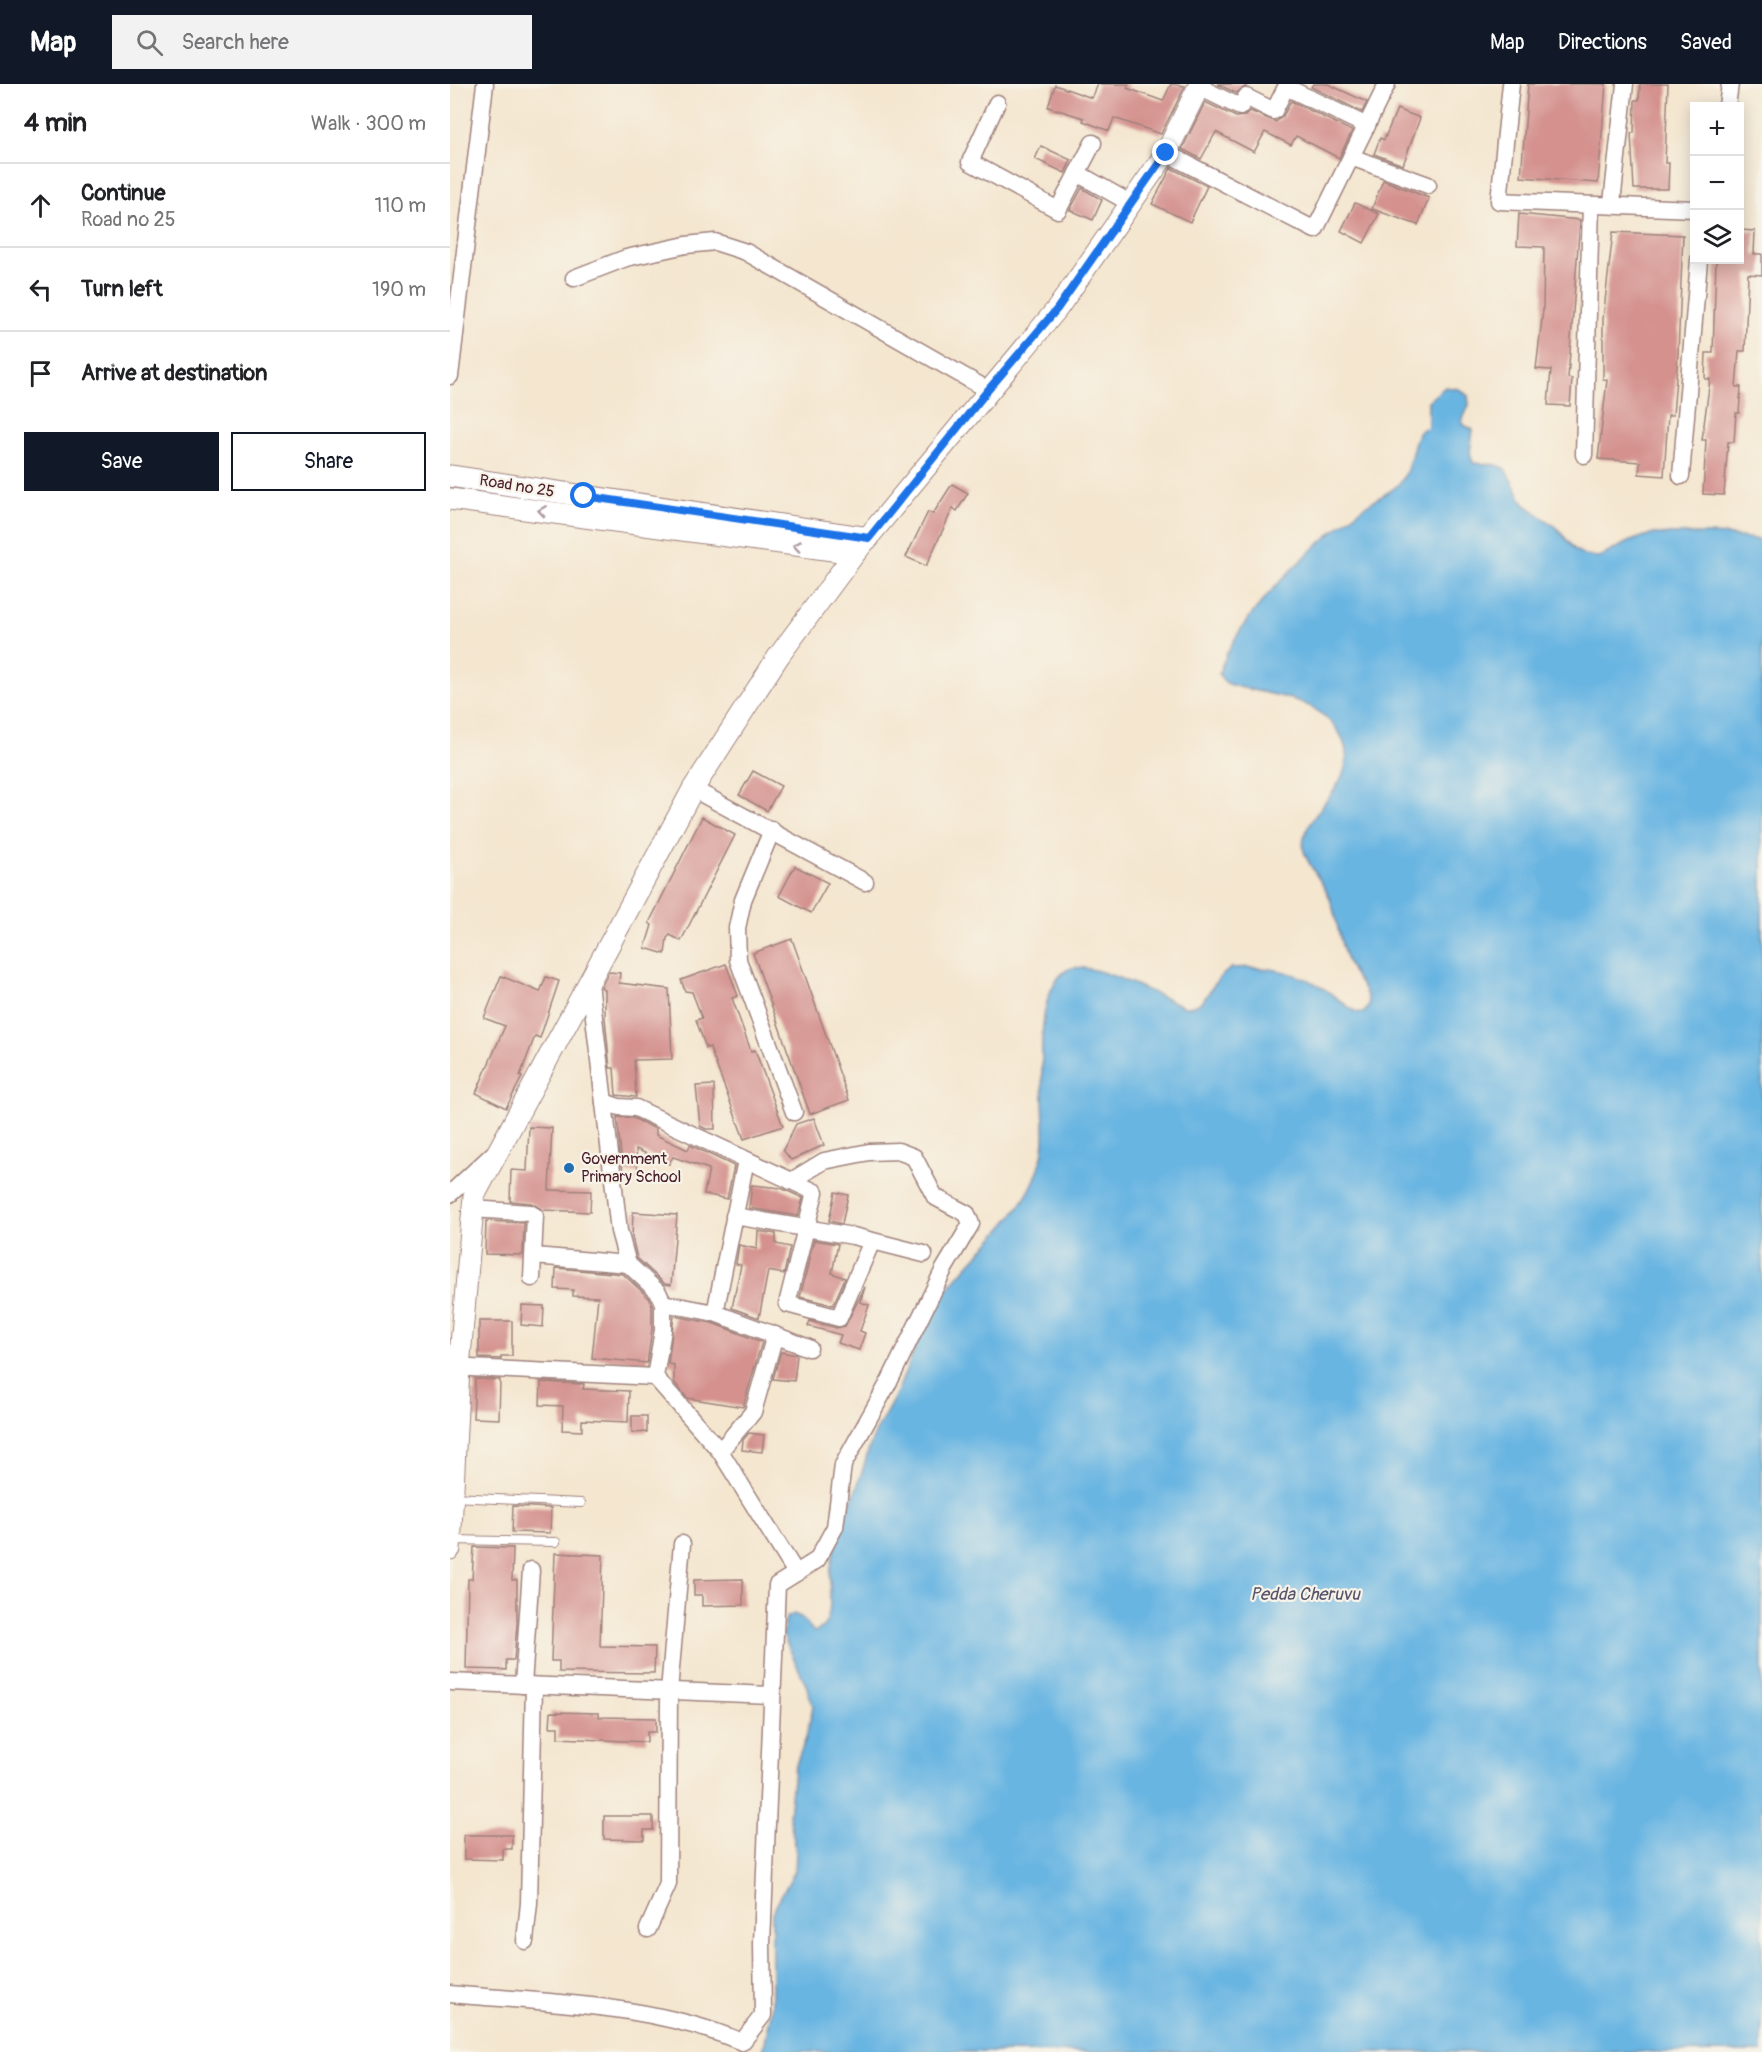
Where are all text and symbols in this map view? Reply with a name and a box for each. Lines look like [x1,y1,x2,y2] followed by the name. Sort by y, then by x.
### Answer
[112,15,532,69] search box
[30,25,76,60] text: Map
[133,26,166,59] icon: search
[181,28,289,56] text: Search here
[1490,29,1525,56] text: Map
[1558,29,1647,56] text: Directions
[1680,29,1732,56] text: Saved
[1690,102,1744,264] map controls
[1690,102,1744,156] button: +
[24,107,87,139] text: 4 min
[311,111,426,136] text: Walk · 300 m
[1152,139,1178,165] route end
[1690,156,1744,210] button: −
[81,179,165,207] text: Continue
[24,189,57,222] icon: ahead
[375,193,426,218] text: 110 m
[81,207,176,232] text: Road no 25
[1690,210,1744,264] button: layers
[24,273,57,306] icon: left
[81,275,163,303] text: Turn left
[372,277,426,302] text: 190 m
[24,357,57,390] icon: arrive
[81,359,267,387] text: Arrive at destination
[24,432,219,491] button: Save
[231,432,426,491] button: Share
[478,470,556,502] street label: Road no 25
[570,482,596,508] route start
[537,505,546,517] one-way arrow
[793,540,802,552] one-way arrow
[581,1149,681,1187] place label: Government Primary School
[562,1161,576,1175] marker: Government Primary School
[1250,1583,1361,1606] water label: Pedda Cheruvu

